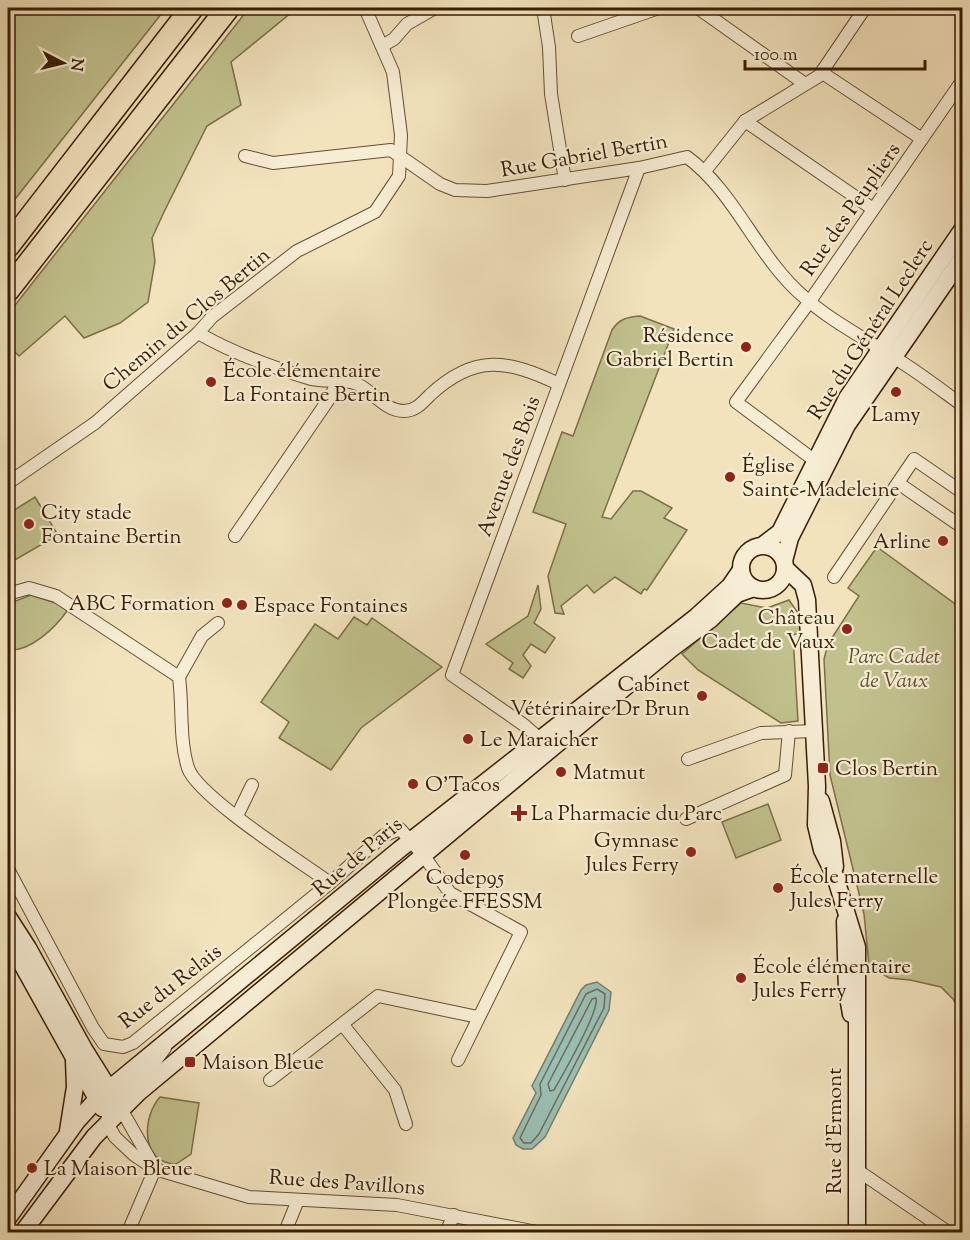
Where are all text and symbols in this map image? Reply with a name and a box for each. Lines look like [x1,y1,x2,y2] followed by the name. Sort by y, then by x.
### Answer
[33,33,93,93] north arrow
[745,33,925,71] scale bar
[754,43,798,69] text: 100 m
[63,57,88,72] text: N
[498,128,670,186] street label: Rue Gabriel Bertin
[794,137,909,283] street label: Rue des Peupliers
[802,234,942,427] street label: Rue du Général Leclerc
[97,241,278,400] street label: Chemin du Clos Bertin
[606,322,734,376] place label: Résidence Gabriel Bertin
[739,340,753,354] marker: Résidence Gabriel Bertin
[223,357,391,411] place label: École élémentaire La Fontaine Bertin
[204,375,218,389] marker: École élémentaire La Fontaine Bertin
[889,385,903,399] marker: Lamy
[471,392,549,541] street label: Avenue des Bois
[871,401,921,431] place label: Lamy
[742,452,900,506] place label: Église Sainte-Madeleine
[723,470,737,484] marker: Église Sainte-Madeleine
[41,499,182,553] place label: City stade Fontaine Bertin
[22,517,36,531] marker: City stade Fontaine Bertin
[873,528,931,558] place label: Arline
[936,534,950,548] marker: Arline
[69,590,215,620] place label: ABC Formation
[254,592,408,622] place label: Espace Fontaines
[220,596,234,610] marker: ABC Formation
[235,598,249,612] marker: Espace Fontaines
[701,604,835,658] place label: Château Cadet de Vaux
[840,622,854,636] marker: Château Cadet de Vaux
[848,643,940,697] park label: Parc Cadet de Vaux
[510,671,690,725] place label: Cabinet Vétérinaire Dr Brun
[695,689,709,703] marker: Cabinet Vétérinaire Dr Brun
[480,726,598,756] place label: Le Maraicher
[461,732,475,746] marker: Le Maraicher
[835,755,938,785] place label: Clos Bertin
[573,759,645,789] place label: Matmut
[816,761,830,775] marker: Clos Bertin
[554,765,568,779] marker: Matmut
[425,771,500,801] place label: O'Tacos
[406,777,420,791] marker: O'Tacos
[531,800,722,830] place label: La Pharmacie du Parc
[512,806,526,820] marker: La Pharmacie du Parc
[307,811,410,904] street label: Rue de Paris
[584,827,680,881] place label: Gymnase Jules Ferry
[684,845,698,859] marker: Gymnase Jules Ferry
[458,848,472,862] marker: Codep95 Plongée FFESSM
[789,863,938,917] place label: École maternelle Jules Ferry
[387,864,543,918] place label: Codep95 Plongée FFESSM
[771,881,785,895] marker: École maternelle Jules Ferry
[114,938,229,1037] street label: Rue du Relais
[752,953,911,1007] place label: École élémentaire Jules Ferry
[734,971,748,985] marker: École élémentaire Jules Ferry
[202,1049,324,1079] place label: Maison Bleue
[183,1055,197,1069] marker: Maison Bleue
[821,1068,851,1194] street label: Rue d'Ermont
[44,1155,193,1185] place label: La Maison Bleue
[25,1161,39,1175] marker: La Maison Bleue
[268,1164,426,1204] street label: Rue des Pavillons

